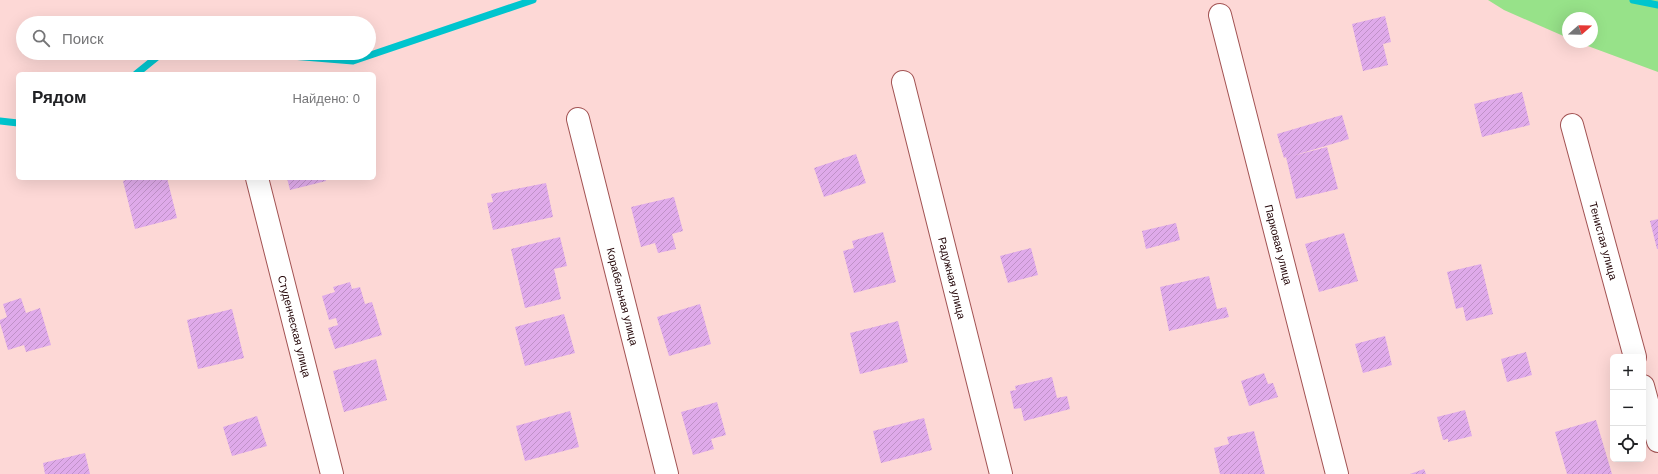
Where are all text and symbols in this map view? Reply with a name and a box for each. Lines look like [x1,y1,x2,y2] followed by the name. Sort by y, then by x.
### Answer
[1562,12,1598,48] north arrow
[16,16,376,60] search box
[30,27,52,49] icon: search
[62,30,104,47] text: Поиск
[32,88,87,107] text: Рядом
[292,91,360,106] text: Найдено: 0
[1587,200,1620,282] street label: Тенистая улица
[1263,203,1295,287] street label: Парковая улица
[936,236,968,321] street label: Радужная улица
[604,246,641,348] street label: Корабельная улица
[276,274,313,379] street label: Студенческая улица
[1610,354,1646,462] map controls
[1610,354,1646,390] button: +
[1610,390,1646,426] button: −
[1610,426,1646,462] button: locate

